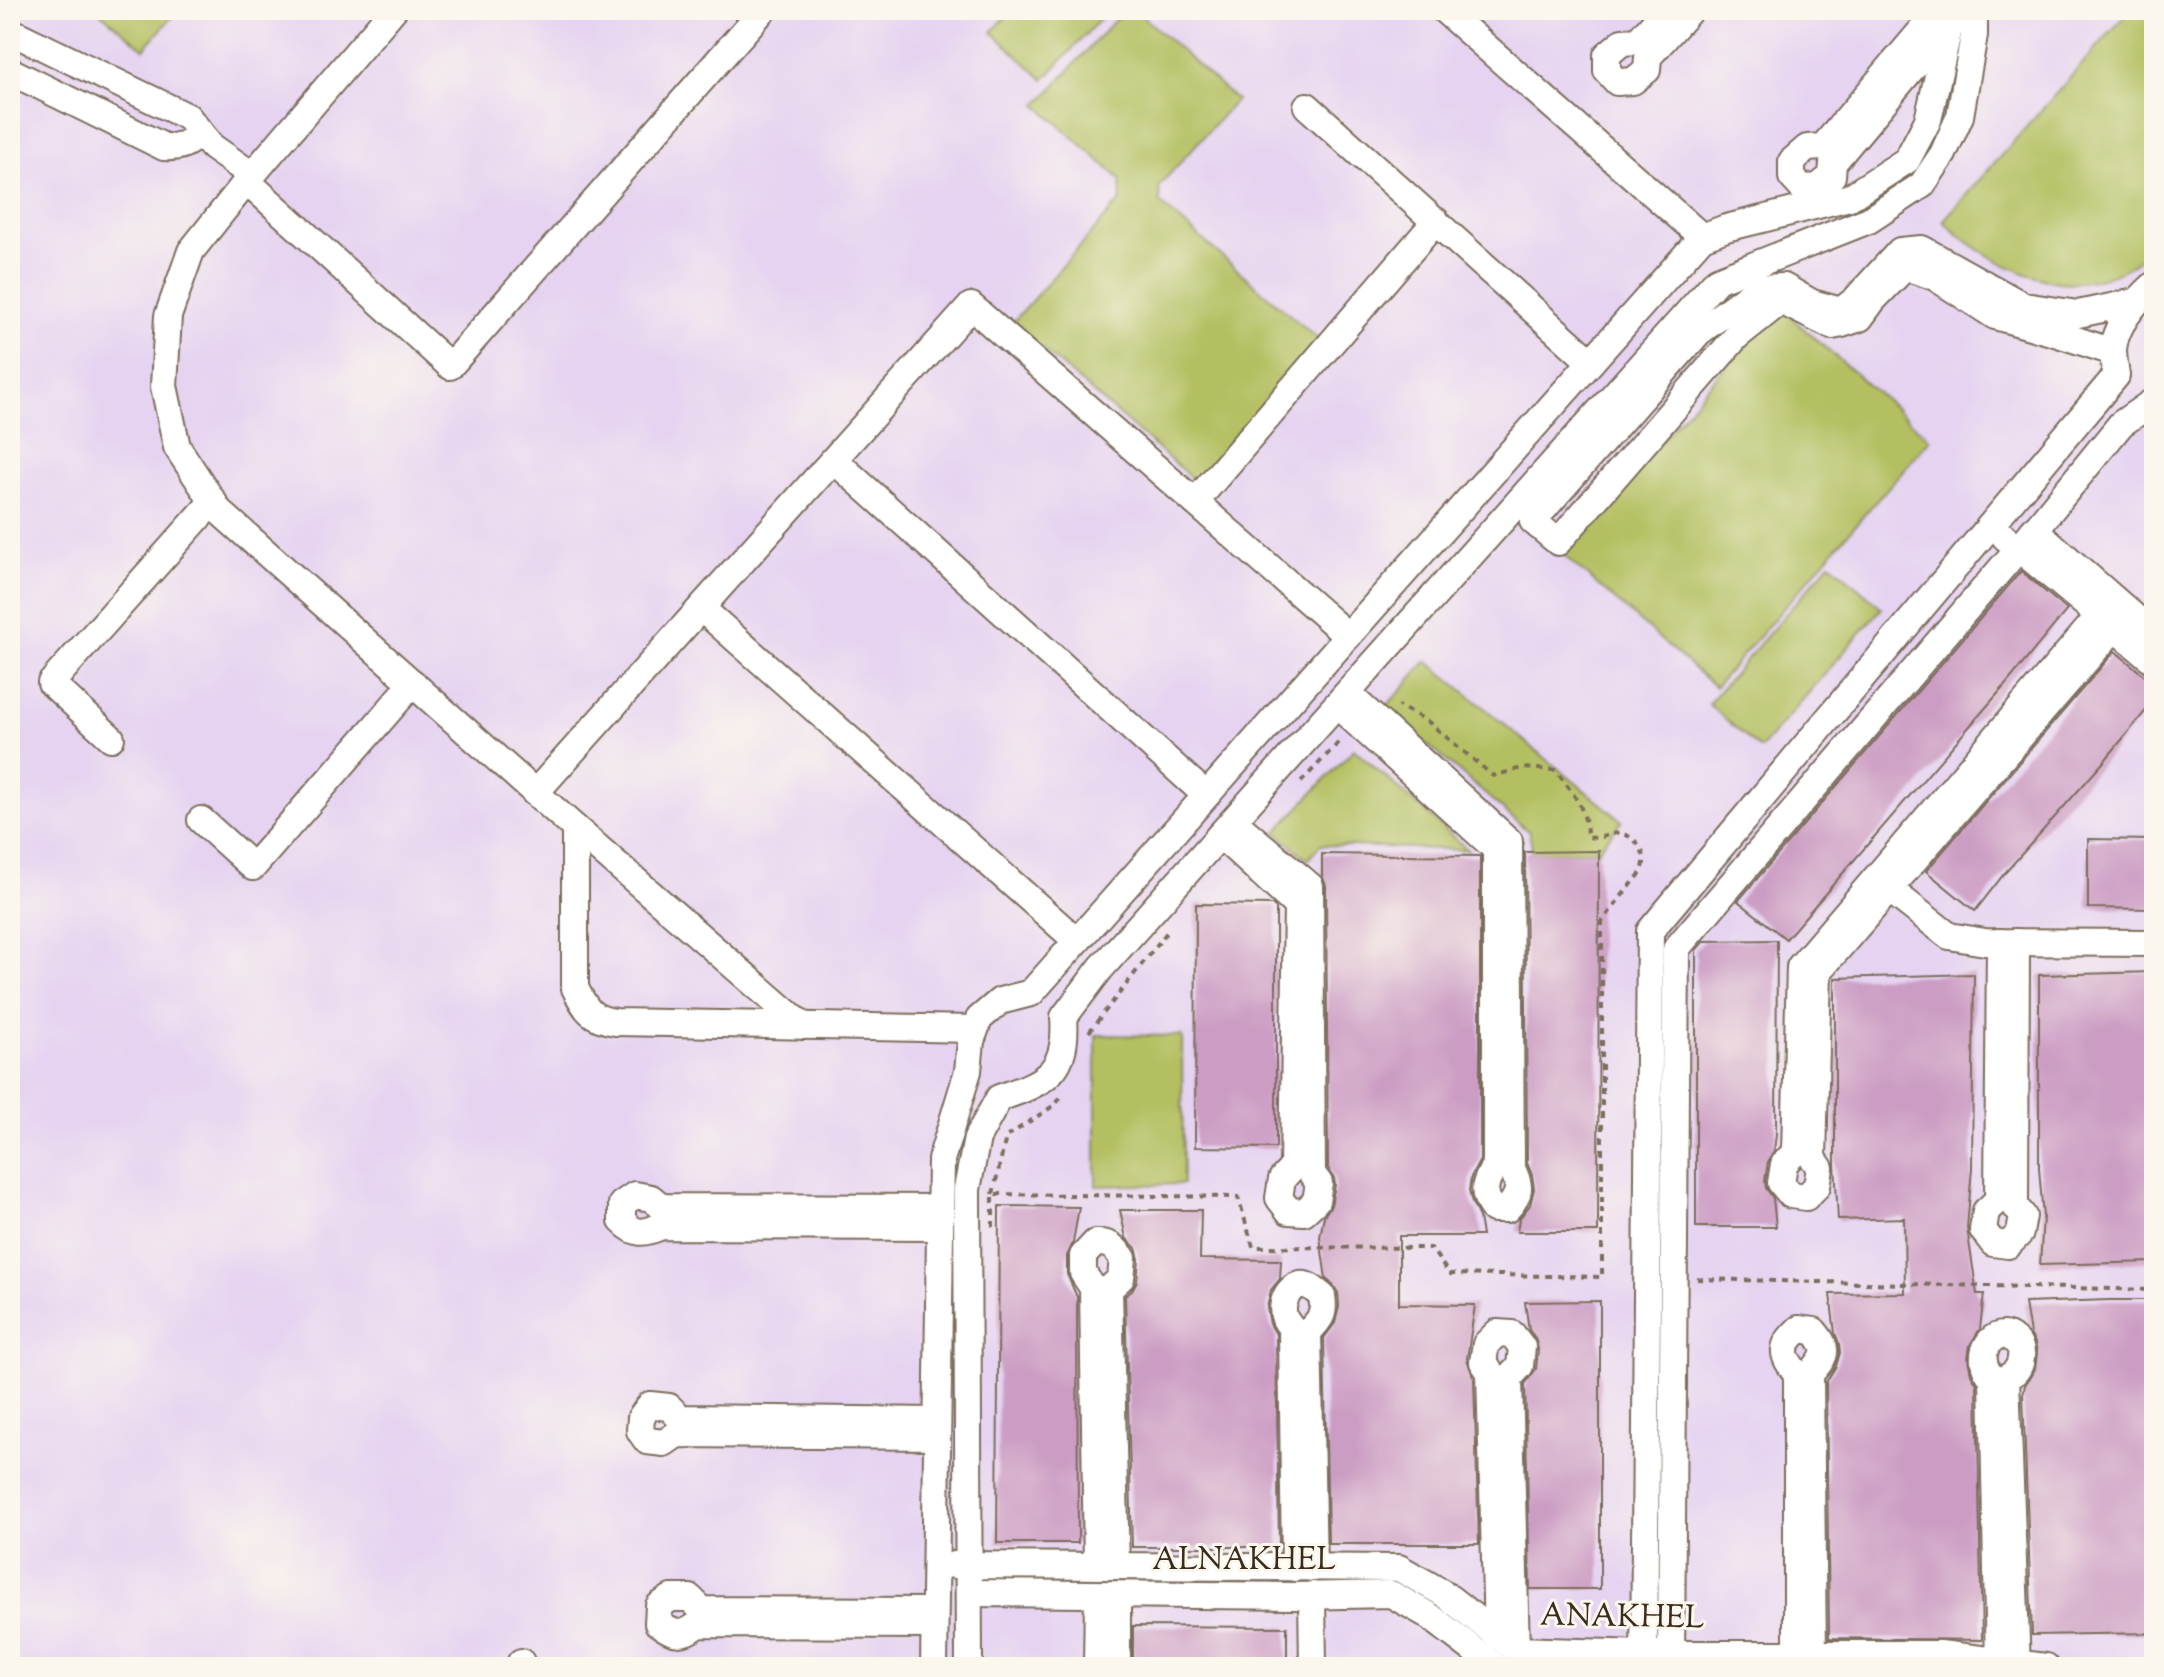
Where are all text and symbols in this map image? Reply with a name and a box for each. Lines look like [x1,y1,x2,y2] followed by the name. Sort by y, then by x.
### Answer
[1152,1538,1336,1584] street label: ALNAKHEL
[1540,1594,1704,1642] street label: ANAKHEL

